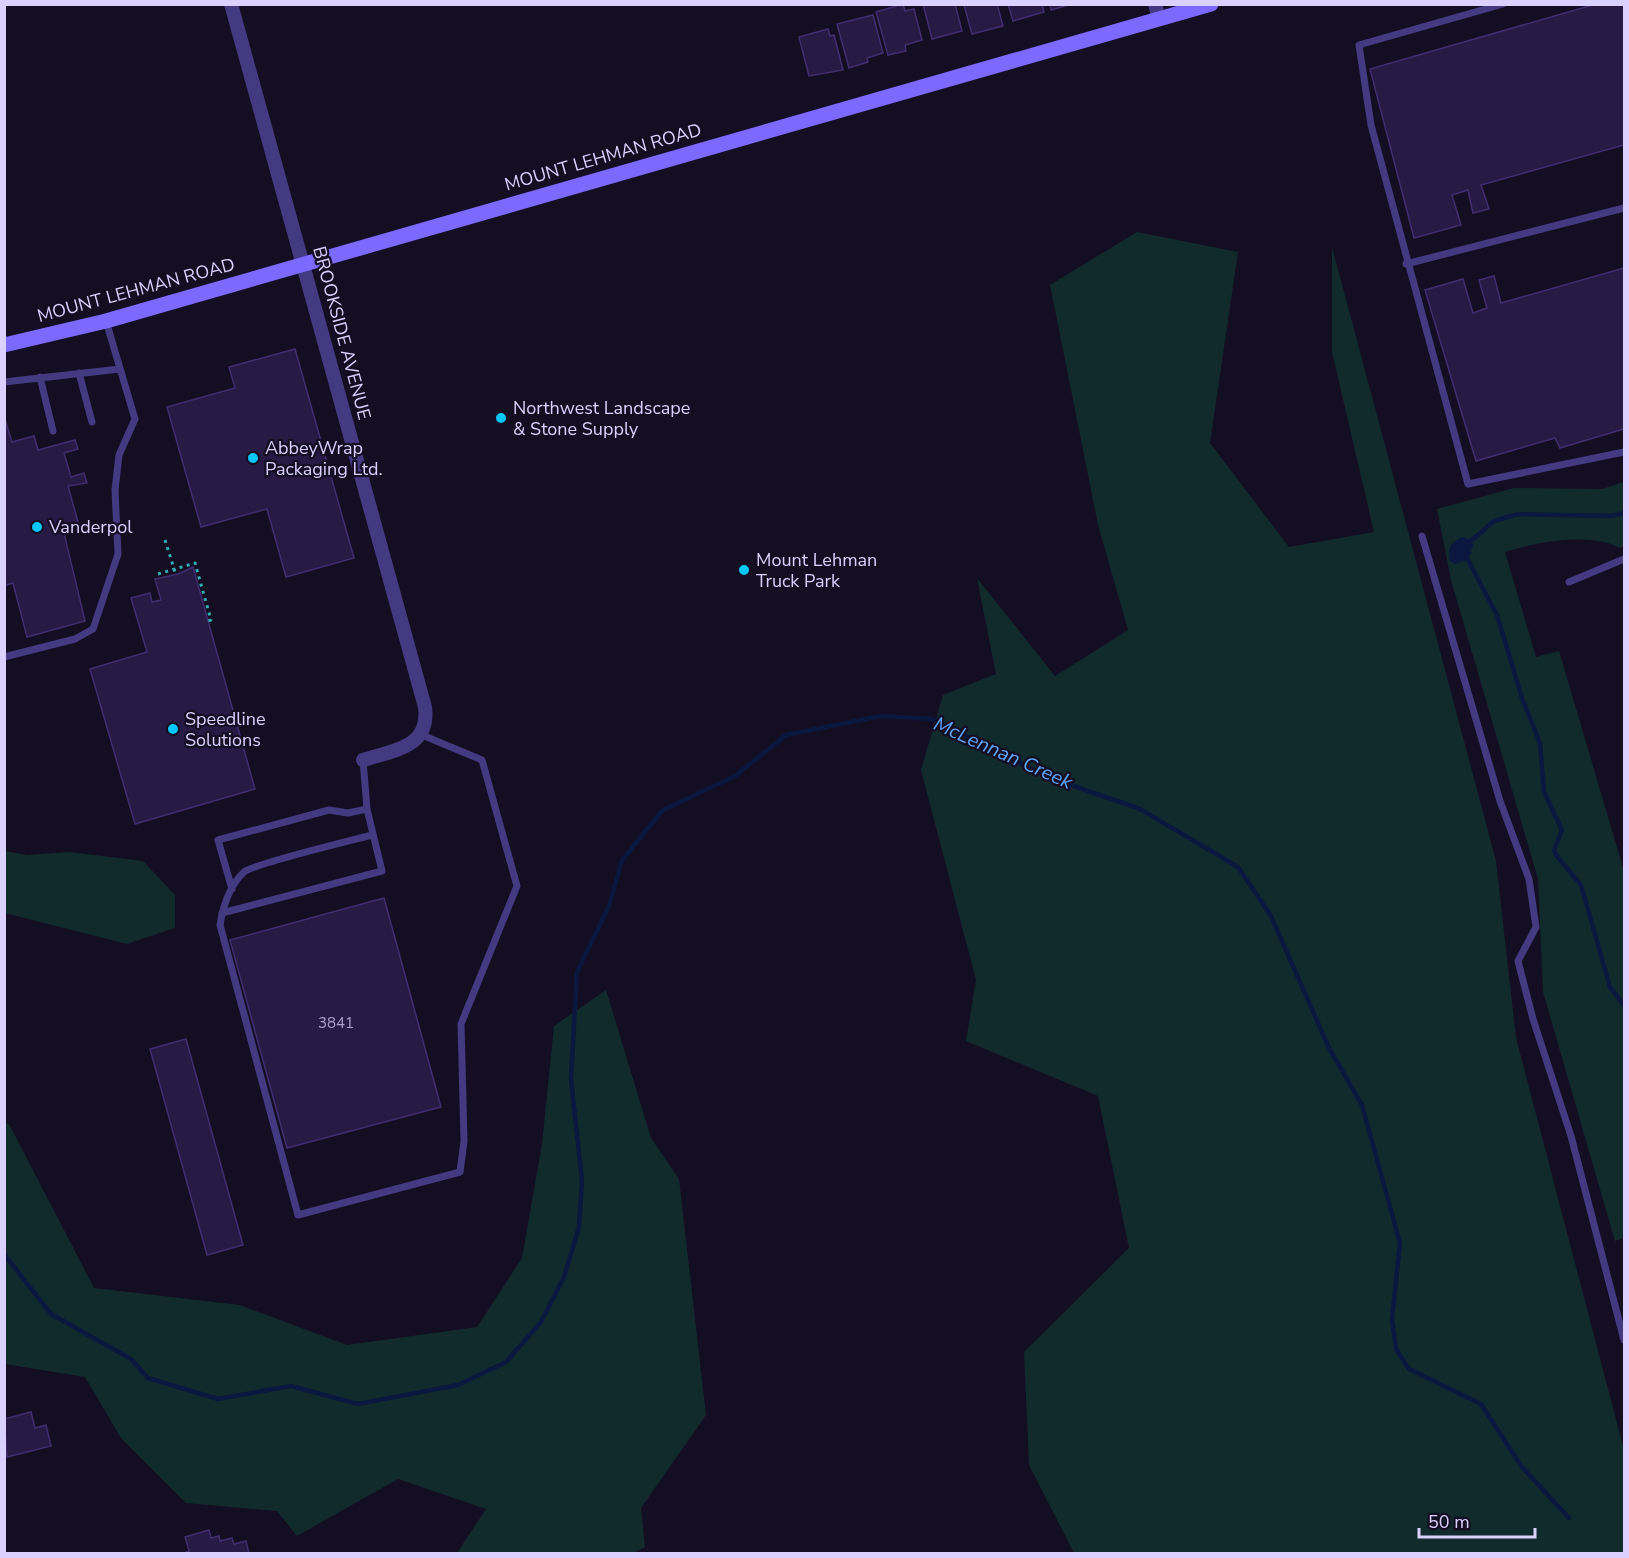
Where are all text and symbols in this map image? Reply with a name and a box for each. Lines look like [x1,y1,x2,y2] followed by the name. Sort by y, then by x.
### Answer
[502,117,704,197] street label: MOUNT LEHMAN ROAD
[307,244,377,422] street label: BROOKSIDE AVENUE
[35,252,237,328] street label: MOUNT LEHMAN ROAD
[513,396,690,441] place label: Northwest Landscape & Stone Supply
[494,411,508,425] marker: Northwest Landscape & Stone Supply
[265,436,383,481] place label: AbbeyWrap Packaging Ltd.
[246,451,260,465] marker: AbbeyWrap Packaging Ltd.
[48,515,133,539] place label: Vanderpol
[30,520,44,534] marker: Vanderpol
[756,548,877,593] place label: Mount Lehman Truck Park
[737,563,751,577] marker: Mount Lehman Truck Park
[185,707,266,752] place label: Speedline Solutions
[929,710,1078,796] water label: McLennan Creek
[166,722,180,736] marker: Speedline Solutions
[318,1013,354,1033] house number: 3841
[1419,1501,1534,1539] scale bar
[1428,1510,1470,1534] text: 50 m

